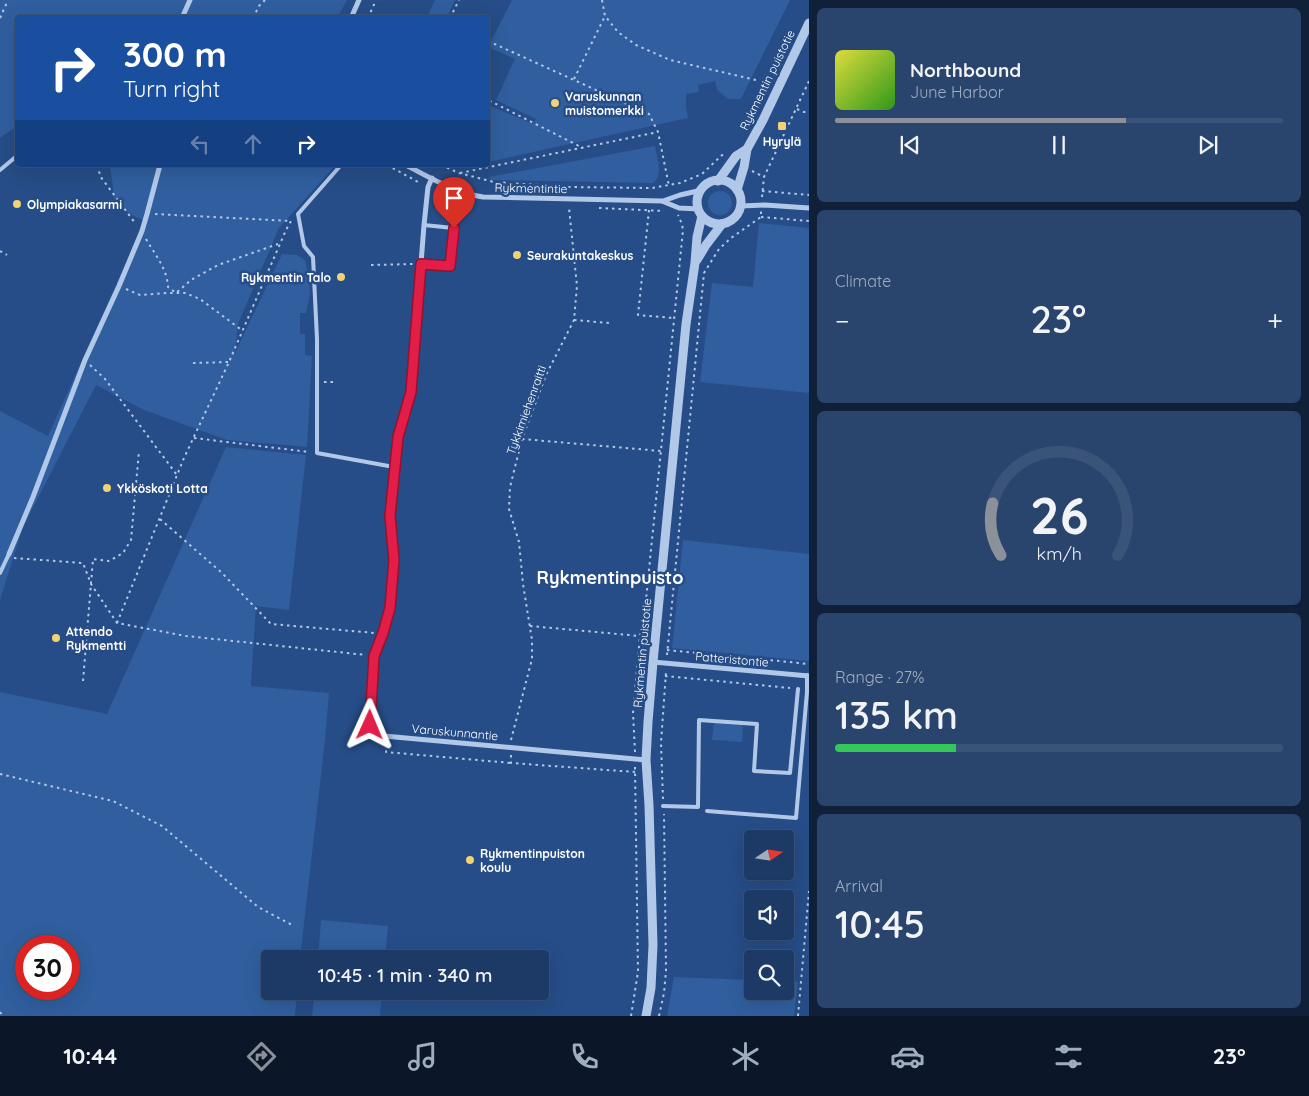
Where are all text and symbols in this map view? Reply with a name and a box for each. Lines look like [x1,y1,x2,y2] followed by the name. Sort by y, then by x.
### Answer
[736,27,798,133] street label: Rykmentin puistotie
[123,32,227,76] text: 300 m
[40,35,105,100] icon: right
[910,58,1021,82] text: Northbound
[123,75,220,103] text: Turn right
[910,82,1004,102] text: June Harbor
[565,89,644,118] place label: Varuskunnan muistomerkki
[549,97,561,109] marker: Varuskunnan muistomerkki
[776,120,788,132] marker: Hyrylä
[186,130,214,158] icon: left
[239,130,267,158] icon: ahead
[292,130,320,158] icon: right
[896,131,924,159] icon: previous
[1045,131,1073,159] icon: pause
[1194,131,1222,159] icon: next
[763,134,801,149] place label: Hyrylä
[433,177,475,228] pin
[494,180,568,196] street label: Rykmentintie
[440,184,468,212] icon: arrive
[27,197,122,212] place label: Olympiakasarmi
[11,198,23,210] marker: Olympiakasarmi
[527,248,634,263] place label: Seurakuntakeskus
[511,249,523,261] marker: Seurakuntakeskus
[241,270,332,285] place label: Rykmentin Talo
[335,271,347,283] marker: Rykmentin Talo
[835,271,891,291] text: Climate
[1030,295,1086,343] text: 23°
[835,303,850,338] text: −
[1267,303,1283,338] text: +
[503,363,549,457] street label: Tykkimiehenraitti
[117,481,208,496] place label: Ykköskoti Lotta
[101,482,113,494] marker: Ykköskoti Lotta
[1030,482,1088,547] text: 26
[1036,542,1082,564] text: km/h
[537,566,683,589] district label: Rykmentinpuisto
[630,597,654,708] street label: Rykmentin puistotie
[66,624,126,653] place label: Attendo Rykmentti
[50,632,62,644] marker: Attendo Rykmentti
[695,648,770,670] street label: Patteristontie
[835,667,924,687] text: Range · 27%
[835,691,958,739] text: 135 km
[343,698,395,750] position arrow
[411,721,499,743] street label: Varuskunnantie
[744,830,794,880] north arrow
[744,830,794,1000] map controls
[480,846,585,875] place label: Rykmentinpuiston koulu
[464,854,476,866] marker: Rykmentinpuiston koulu
[835,876,883,896] text: Arrival
[744,890,794,940] button: sound
[835,900,925,948] text: 10:45
[15,935,80,1000] speed limit sign: 30
[744,950,794,1000] button: search
[317,963,493,987] text: 10:45 · 1 min · 340 m
[244,1039,279,1074] icon: directions
[405,1039,440,1074] icon: music
[567,1039,602,1074] icon: phone
[728,1039,763,1074] icon: climate
[890,1039,925,1074] icon: car
[1051,1039,1086,1074] icon: filters
[63,1042,117,1070] text: 10:44
[1213,1042,1246,1070] text: 23°

